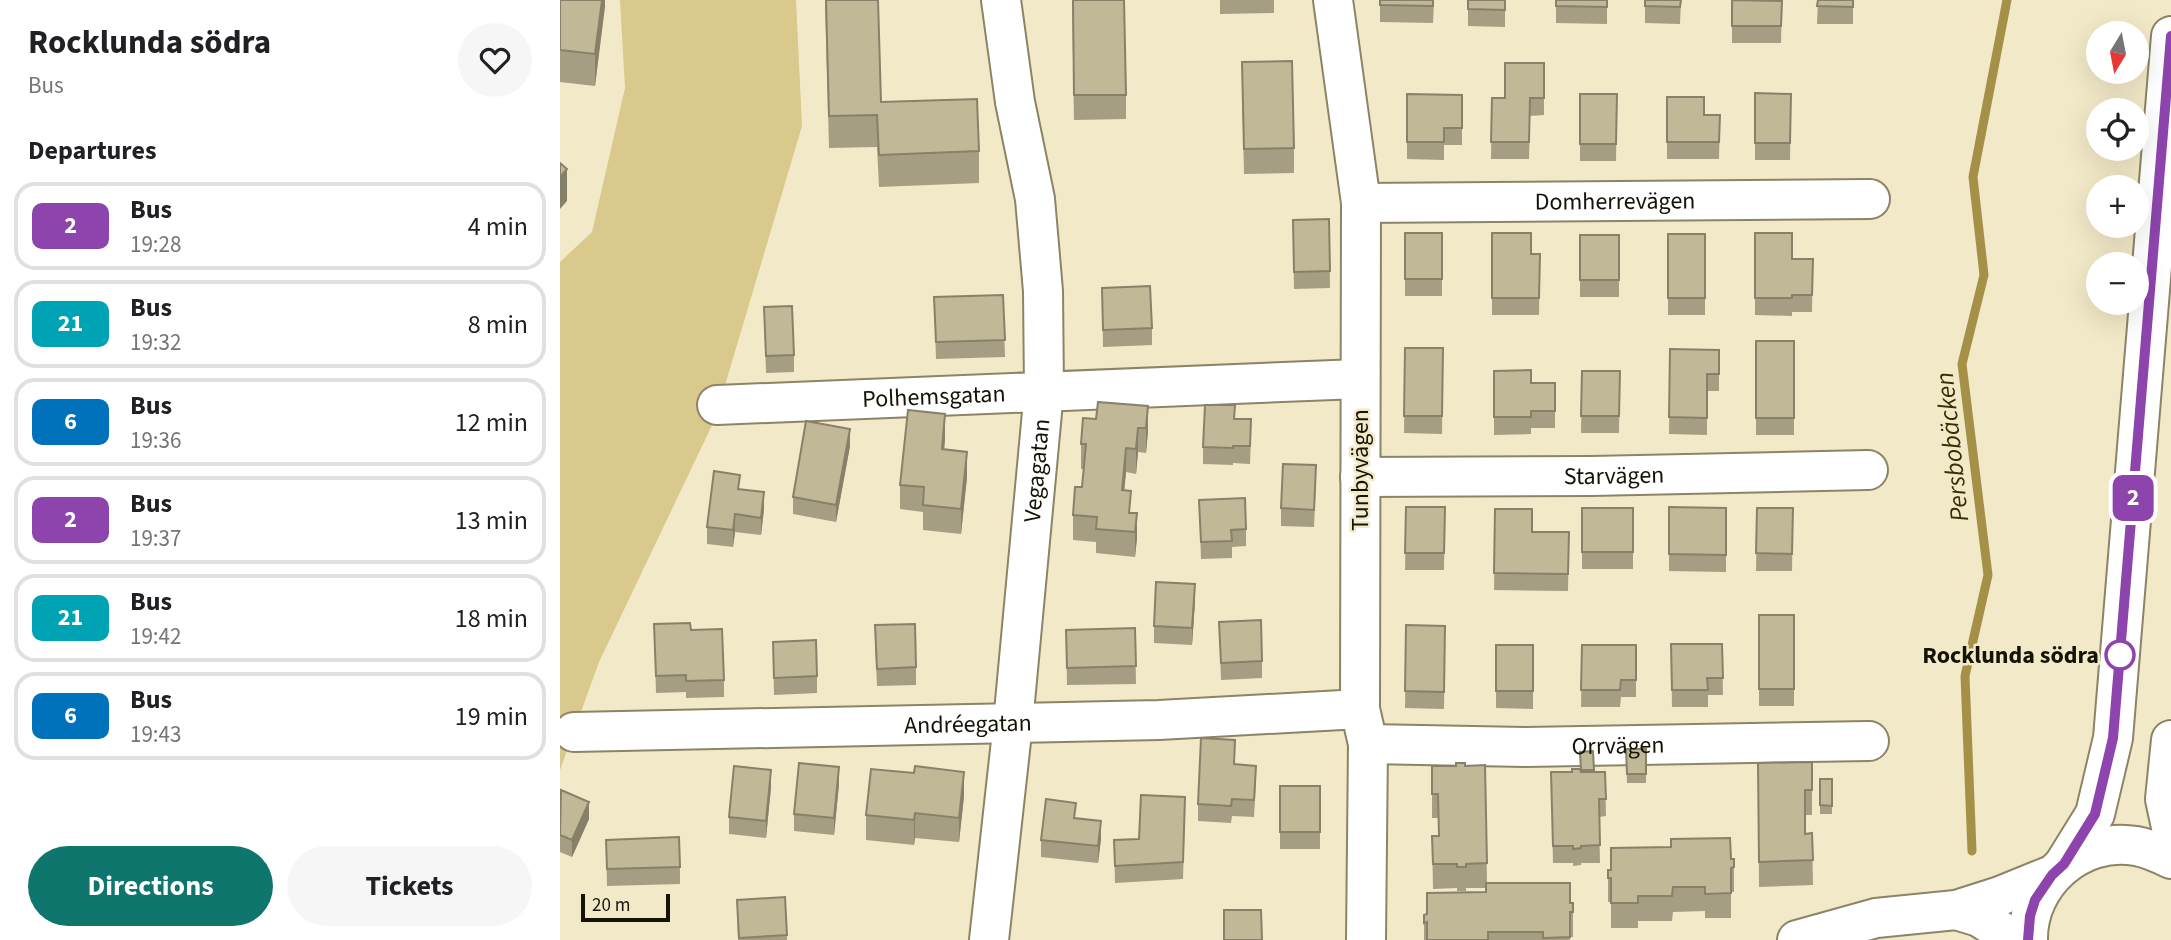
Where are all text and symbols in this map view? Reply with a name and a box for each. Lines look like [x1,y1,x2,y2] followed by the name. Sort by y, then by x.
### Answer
[28,19,271,66] text: Rocklunda södra
[2086,21,2149,84] north arrow
[2086,21,2149,315] map controls
[458,23,532,97] button: heart
[28,69,64,102] text: Bus
[2086,98,2149,161] button: locate
[28,132,156,169] text: Departures
[2086,175,2149,238] button: +
[1534,183,1696,219] street label: Domherrevägen
[130,191,172,228] text: Bus
[64,208,77,243] text: 2
[468,208,528,245] text: 4 min
[130,228,181,261] text: 19:28
[2086,252,2149,315] button: −
[130,289,172,326] text: Bus
[58,306,83,341] text: 21
[468,306,528,343] text: 8 min
[130,326,181,359] text: 19:32
[1926,370,1978,524] water label: Persbobäcken
[861,376,1006,417] street label: Polhemsgatan
[130,387,172,424] text: Bus
[64,404,77,439] text: 6
[455,404,528,441] text: 12 min
[1343,409,1378,531] street label: Tunbyvägen
[1014,417,1059,524] street label: Vegagatan
[130,424,181,457] text: 19:36
[1564,457,1665,494] street label: Starvägen
[2110,475,2156,521] line badge: 2
[2127,480,2139,515] text: 2
[130,485,172,522] text: Bus
[64,502,77,537] text: 2
[455,502,528,539] text: 13 min
[130,522,181,555] text: 19:37
[130,583,172,620] text: Bus
[58,600,83,635] text: 21
[455,600,528,637] text: 18 min
[130,620,181,653] text: 19:42
[1922,638,2099,673] place label: Rocklunda södra
[2105,640,2135,670] marker: Rocklunda södra
[130,681,172,718] text: Bus
[64,698,77,733] text: 6
[455,698,528,735] text: 19 min
[904,705,1032,743] street label: Andréegatan
[130,718,181,751] text: 19:43
[1571,727,1665,764] street label: Orrvägen
[28,846,273,926] button: Directions
[287,846,532,926] button: Tickets
[581,891,670,923] scale bar
[592,892,630,919] text: 20 m

